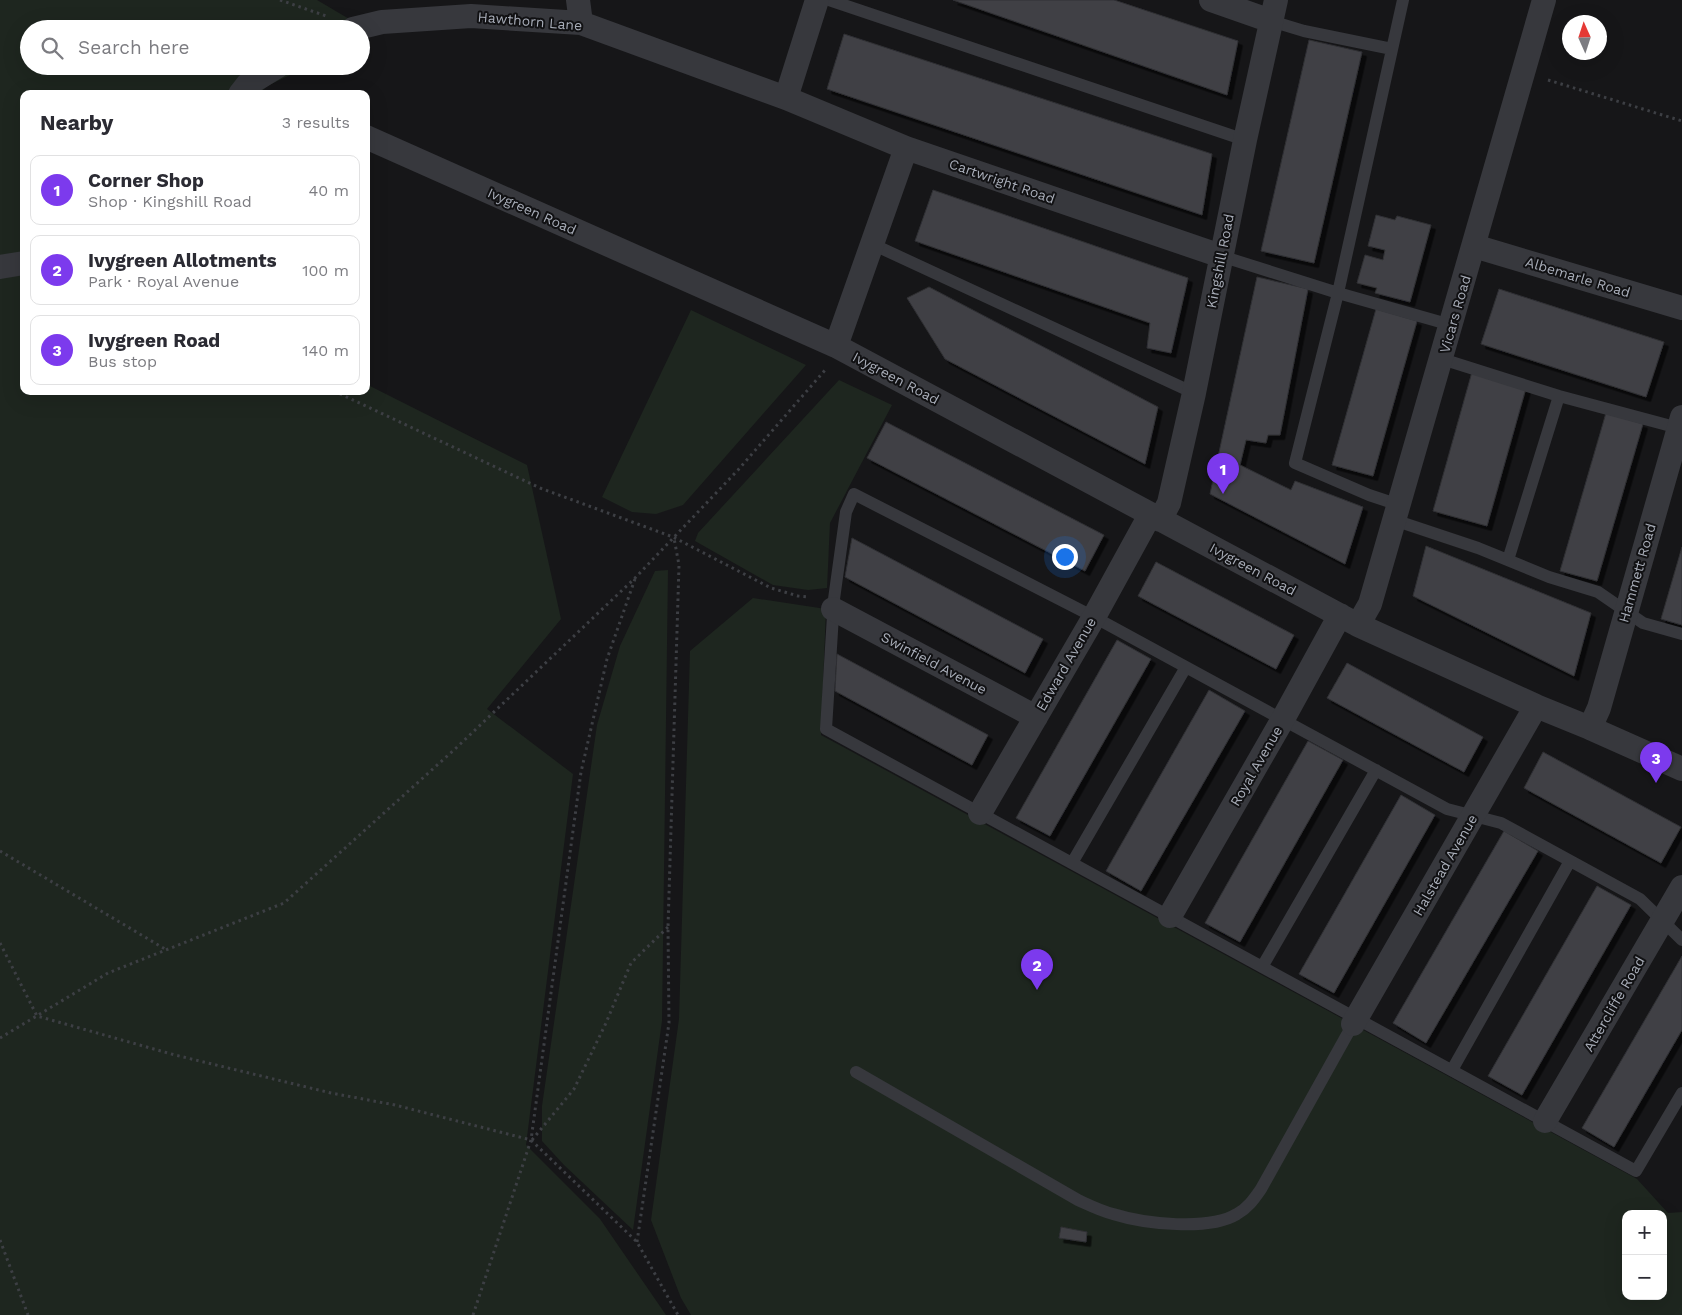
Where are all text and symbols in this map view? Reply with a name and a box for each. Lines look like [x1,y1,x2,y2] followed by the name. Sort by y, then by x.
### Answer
[477,8,583,34] street label: Hawthorn Lane
[1562,15,1607,60] north arrow
[20,20,370,75] search box
[38,34,66,62] icon: search
[78,36,189,59] text: Search here
[40,110,113,135] text: Nearby
[282,113,350,132] text: 3 results
[947,155,1057,207] street label: Cartwright Road
[88,169,204,192] text: Corner Shop
[54,181,60,200] text: 1
[309,181,349,200] text: 40 m
[485,184,579,238] street label: Ivygreen Road
[88,192,252,211] text: Shop · Kingshill Road
[1203,212,1237,310] street label: Kingshill Road
[88,249,277,272] text: Ivygreen Allotments
[1524,253,1632,301] street label: Albemarle Road
[52,261,62,280] text: 2
[302,261,349,280] text: 100 m
[88,272,239,291] text: Park · Royal Avenue
[1436,273,1474,355] street label: Vicars Road
[88,329,220,352] text: Ivygreen Road
[52,341,62,360] text: 3
[302,341,349,360] text: 140 m
[850,349,942,407] street label: Ivygreen Road
[88,352,157,371] text: Bus stop
[1207,453,1239,494] pin: 1
[1615,522,1659,624] street label: Hammett Road
[1207,540,1299,598] street label: Ivygreen Road
[1052,544,1078,570] your location
[1033,615,1099,713] street label: Edward Avenue
[879,628,989,698] street label: Swinfield Avenue
[1227,723,1285,809] street label: Royal Avenue
[1640,742,1672,783] pin: 3
[1410,812,1480,918] street label: Halstead Avenue
[1021,949,1053,990] pin: 2
[1580,954,1648,1054] street label: Attercliffe Road
[1622,1210,1667,1300] map controls
[1622,1210,1667,1255] button: +
[1622,1255,1667,1300] button: −

